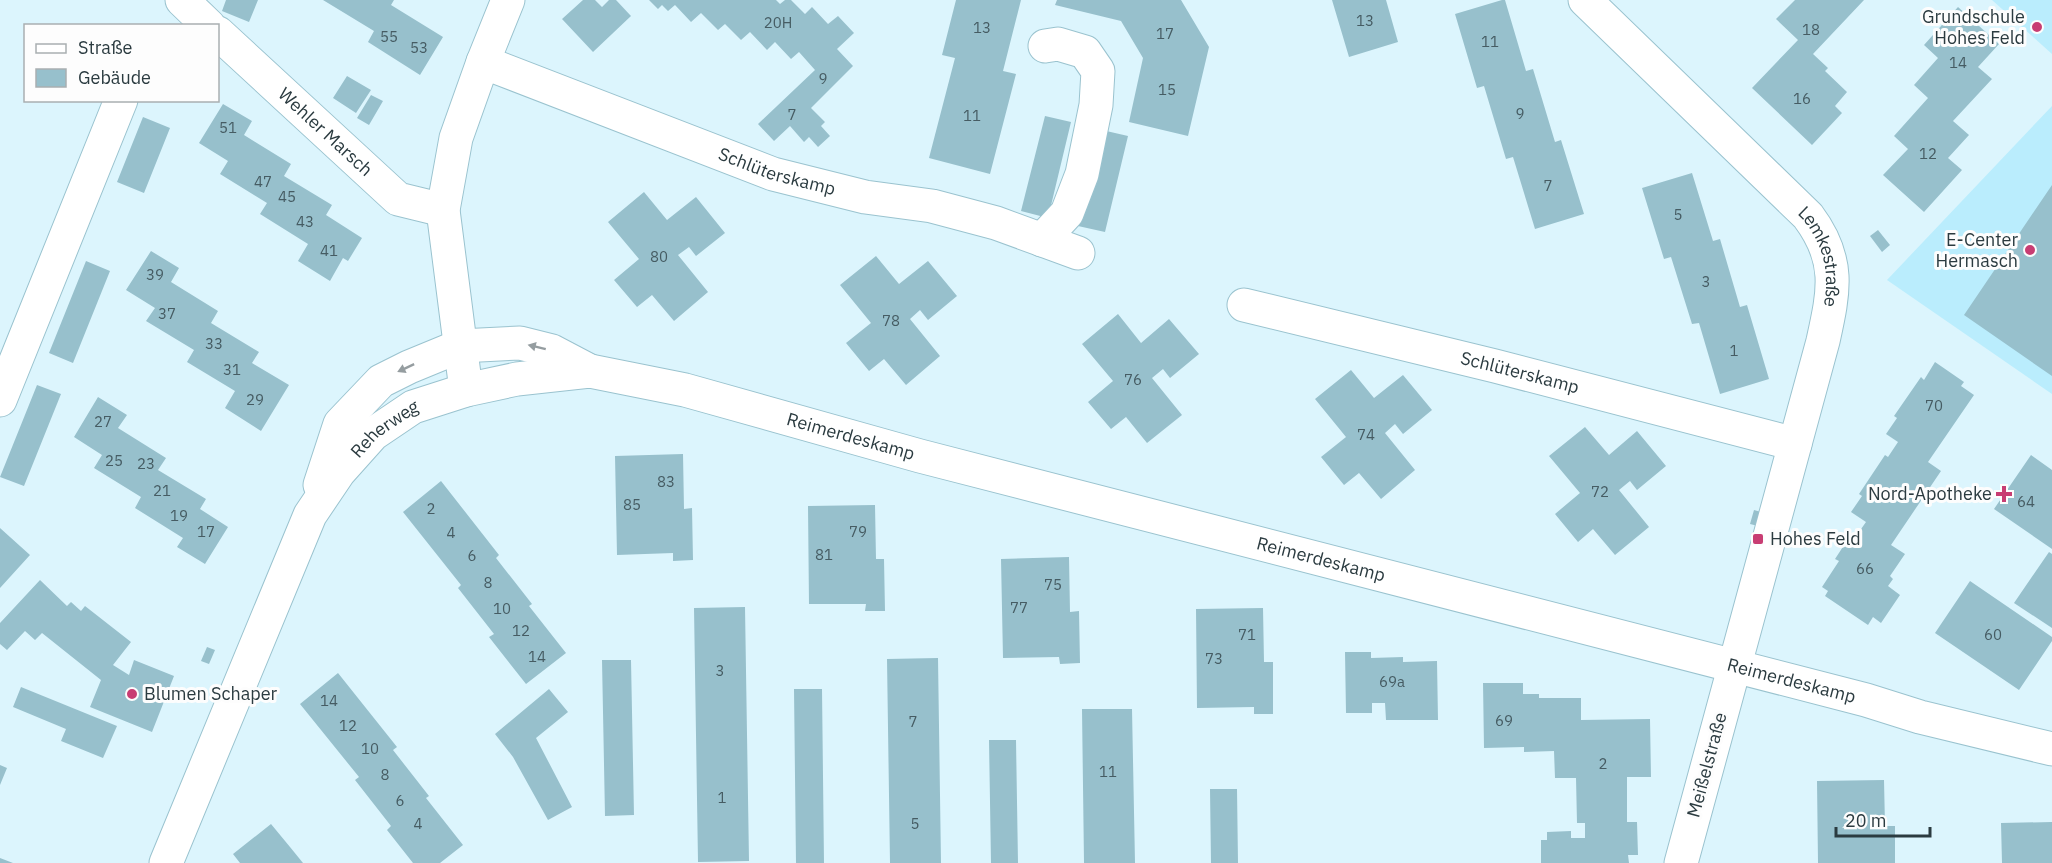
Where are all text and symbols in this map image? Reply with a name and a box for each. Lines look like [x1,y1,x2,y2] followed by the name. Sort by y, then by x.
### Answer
[1922,5,2025,49] place label: Grundschule Hohes Feld
[1356,11,1374,30] house number: 13
[764,13,792,32] house number: 20H
[973,18,991,37] house number: 13
[1802,20,1820,39] house number: 18
[2030,20,2044,34] marker: Grundschule Hohes Feld
[24,24,219,102] legend
[1156,24,1174,43] house number: 17
[380,27,398,46] house number: 55
[1481,32,1499,51] house number: 11
[78,36,132,59] text: Straße
[410,38,428,57] house number: 53
[1949,53,1967,72] house number: 14
[78,66,151,89] text: Gebäude
[818,69,828,88] house number: 9
[1158,80,1176,99] house number: 15
[274,82,378,181] street label: Wehler Marsch
[1793,89,1811,108] house number: 16
[1515,104,1525,123] house number: 9
[787,105,797,124] house number: 7
[963,106,981,125] house number: 11
[219,118,237,137] house number: 51
[715,142,838,200] street label: Schlüterskamp
[1919,144,1937,163] house number: 12
[254,172,272,191] house number: 47
[1543,176,1553,195] house number: 7
[278,187,296,206] house number: 45
[1794,201,1844,309] street label: Lemkestraße
[1673,205,1683,224] house number: 5
[296,212,314,231] house number: 43
[1935,228,2018,272] place label: E-Center Hermasch
[320,241,338,260] house number: 41
[2023,243,2037,257] marker: E-Center Hermasch
[650,247,668,266] house number: 80
[146,265,164,284] house number: 39
[1701,272,1711,291] house number: 3
[158,304,176,323] house number: 37
[882,311,900,330] house number: 78
[205,334,223,353] house number: 33
[1729,341,1739,360] house number: 1
[528,342,546,352] one-way arrow
[1458,346,1582,398] street label: Schlüterskamp
[223,360,241,379] house number: 31
[398,364,415,373] one-way arrow
[1124,370,1142,389] house number: 76
[246,390,264,409] house number: 29
[345,394,421,462] street label: Reherweg
[1925,396,1943,415] house number: 70
[784,407,918,465] street label: Reimerdeskamp
[94,412,112,431] house number: 27
[1357,425,1375,444] house number: 74
[105,451,123,470] house number: 25
[137,454,155,473] house number: 23
[657,472,675,491] house number: 83
[153,481,171,500] house number: 21
[1591,482,1609,501] house number: 72
[1868,482,1992,505] place label: Nord-Apotheke
[1997,487,2011,501] marker: Nord-Apotheke
[2017,492,2035,511] house number: 64
[623,495,641,514] house number: 85
[426,499,436,518] house number: 2
[170,506,188,525] house number: 19
[197,522,215,541] house number: 17
[849,522,867,541] house number: 79
[446,523,456,542] house number: 4
[1770,527,1861,550] place label: Hohes Feld
[1254,531,1388,587] street label: Reimerdeskamp
[1751,532,1765,546] marker: Hohes Feld
[815,545,833,564] house number: 81
[467,546,477,565] house number: 6
[1856,559,1874,578] house number: 66
[483,573,493,592] house number: 8
[1044,575,1062,594] house number: 75
[1010,598,1028,617] house number: 77
[493,599,511,618] house number: 10
[512,621,530,640] house number: 12
[1238,625,1256,644] house number: 71
[1984,625,2002,644] house number: 60
[528,647,546,666] house number: 14
[1205,649,1223,668] house number: 73
[1725,653,1858,708] street label: Reimerdeskamp
[715,661,725,680] house number: 3
[1379,672,1405,691] house number: 69a
[144,682,278,705] place label: Blumen Schaper
[125,687,139,701] marker: Blumen Schaper
[320,691,338,710] house number: 14
[1681,710,1732,820] street label: Meißelstraße
[1495,711,1513,730] house number: 69
[908,712,918,731] house number: 7
[339,716,357,735] house number: 12
[361,739,379,758] house number: 10
[1598,754,1608,773] house number: 2
[1099,762,1117,781] house number: 11
[380,765,390,784] house number: 8
[717,788,727,807] house number: 1
[395,791,405,810] house number: 6
[1836,800,1930,838] scale bar
[1845,809,1887,832] text: 20 m
[413,814,423,833] house number: 4
[910,814,920,833] house number: 5

